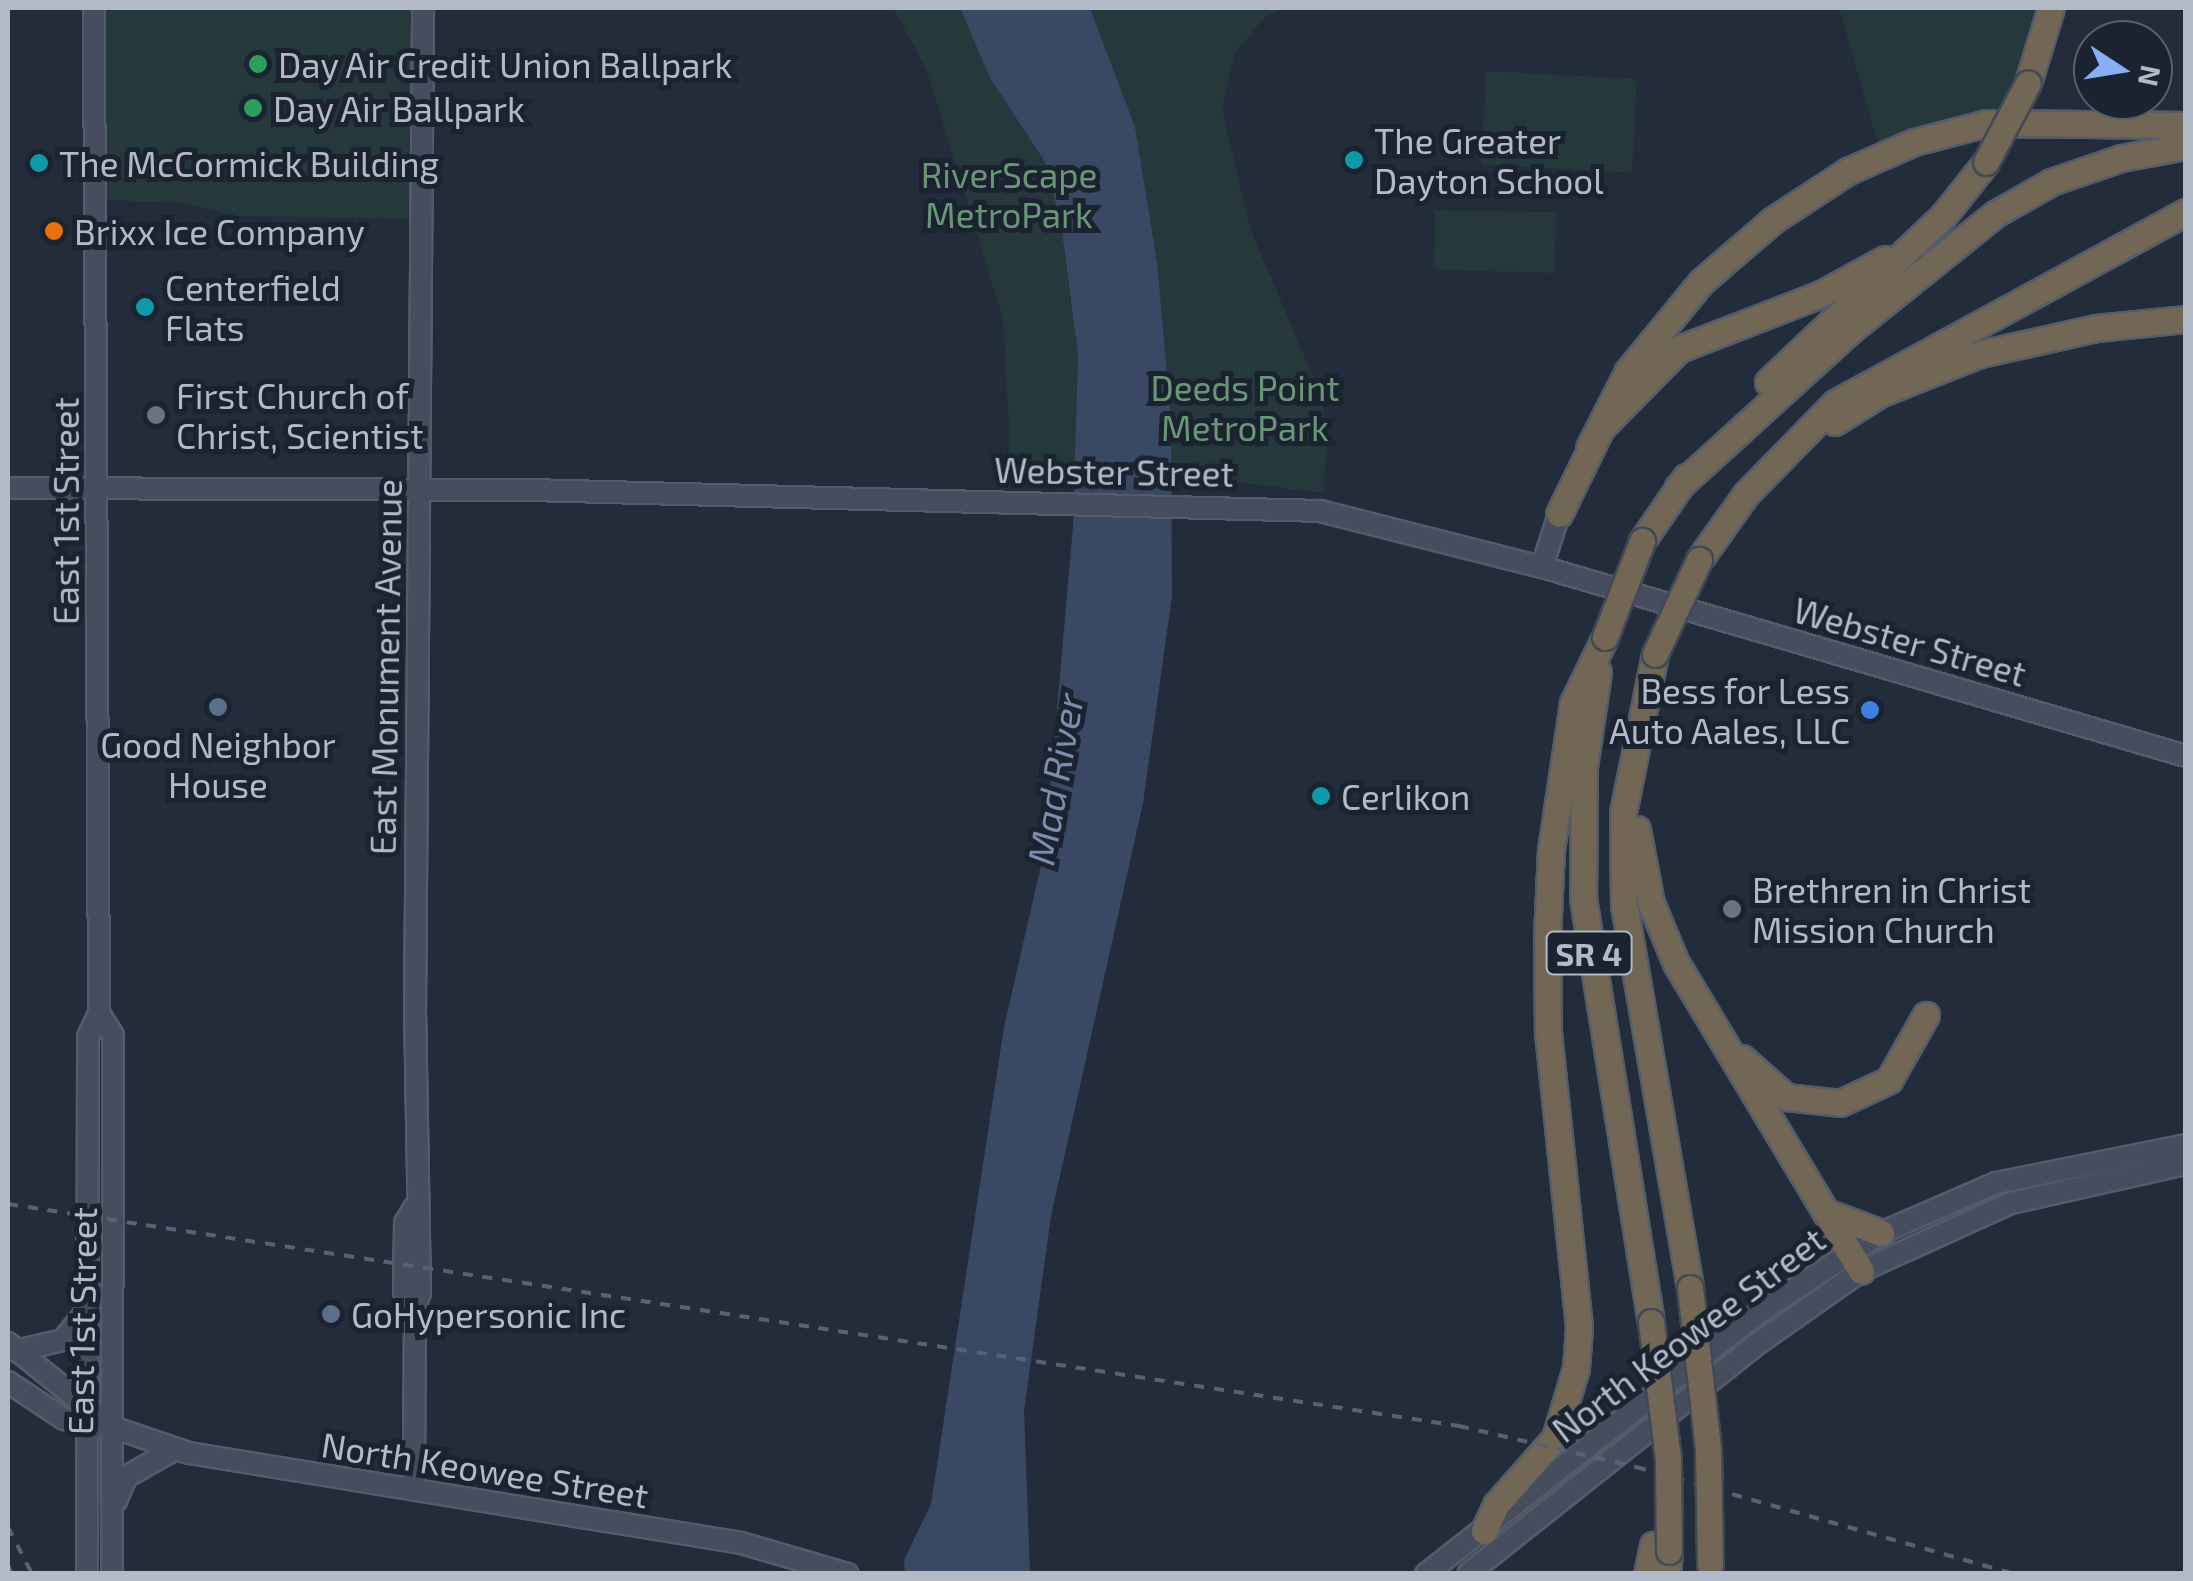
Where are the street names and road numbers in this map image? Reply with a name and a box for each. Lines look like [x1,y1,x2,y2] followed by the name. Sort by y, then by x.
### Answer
[44,397,86,625] street label: East 1st Street
[993,448,1235,494] street label: Webster Street
[361,478,409,856] street label: East Monument Avenue
[1789,588,2031,694] street label: Webster Street
[1544,926,1634,980] road number: SR 4
[58,1207,104,1435] street label: East 1st Street
[1543,1218,1833,1450] street label: North Keowee Street
[319,1422,651,1516] street label: North Keowee Street

